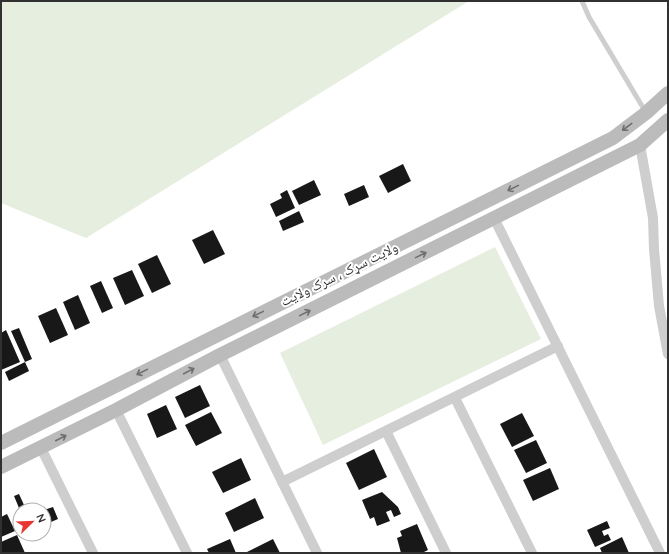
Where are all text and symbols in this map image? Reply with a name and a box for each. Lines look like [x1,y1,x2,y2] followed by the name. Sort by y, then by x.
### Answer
[622,123,633,131] one-way arrow
[507,185,519,192] one-way arrow
[277,238,401,310] street label: ولایت سړک ، سرک ولایت
[415,251,427,258] one-way arrow
[299,308,311,316] one-way arrow
[253,311,265,319] one-way arrow
[183,367,195,375] one-way arrow
[136,369,148,377] one-way arrow
[55,434,67,441] one-way arrow
[12,502,52,542] north arrow
[33,512,49,525] text: N

